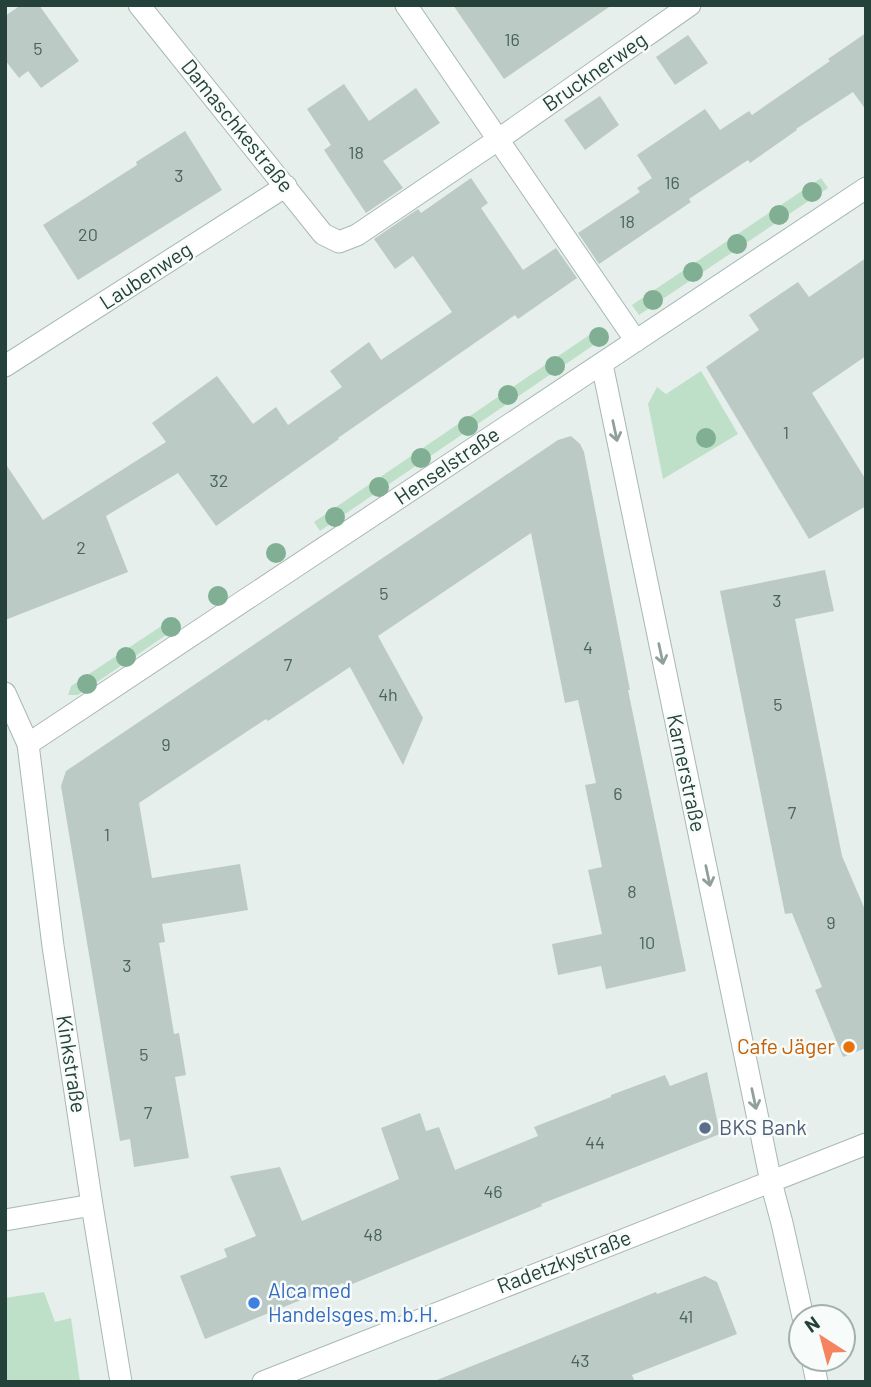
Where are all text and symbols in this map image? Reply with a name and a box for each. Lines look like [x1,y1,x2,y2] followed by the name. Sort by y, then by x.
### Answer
[537,26,651,116] street label: Brucknerweg
[504,28,520,50] house number: 16
[33,37,43,59] house number: 5
[177,53,300,197] street label: Damaschkestraße
[348,141,364,163] house number: 18
[174,164,184,186] house number: 3
[664,171,680,193] house number: 16
[619,210,635,232] house number: 18
[78,223,98,245] house number: 20
[94,236,196,314] street label: Laubenweg
[609,419,623,442] one-way arrow
[389,420,503,509] street label: Henselstraße
[783,421,789,443] house number: 1
[210,469,228,491] house number: 32
[76,536,86,558] house number: 2
[379,582,389,604] house number: 5
[772,589,782,611] house number: 3
[583,636,593,658] house number: 4
[655,642,669,665] one-way arrow
[284,653,293,675] house number: 7
[378,683,398,705] house number: 4h
[773,693,783,715] house number: 5
[663,711,712,834] street label: Karnerstraße
[161,733,171,755] house number: 9
[613,782,623,804] house number: 6
[788,801,797,823] house number: 7
[104,823,110,845] house number: 1
[701,864,715,887] one-way arrow
[627,880,637,902] house number: 8
[826,911,836,933] house number: 9
[639,931,655,953] house number: 10
[122,954,132,976] house number: 3
[52,1013,93,1115] street label: Kinkstraße
[737,1033,835,1058] place label: Cafe Jäger
[841,1039,857,1055] marker: Cafe Jäger
[139,1043,149,1065] house number: 5
[747,1087,761,1110] one-way arrow
[144,1101,153,1123] house number: 7
[719,1114,807,1139] place label: BKS Bank
[697,1120,713,1136] marker: BKS Bank
[585,1131,605,1153] house number: 44
[483,1180,503,1202] house number: 46
[363,1223,383,1245] house number: 48
[493,1224,634,1298] street label: Radetzkystraße
[268,1277,439,1326] place label: Alca med Handelsges.m.b.H.
[246,1295,262,1311] marker: Alca med Handelsges.m.b.H.
[787,1303,857,1373] north arrow
[679,1305,693,1327] house number: 41
[800,1311,824,1337] text: N
[570,1349,590,1371] house number: 43

